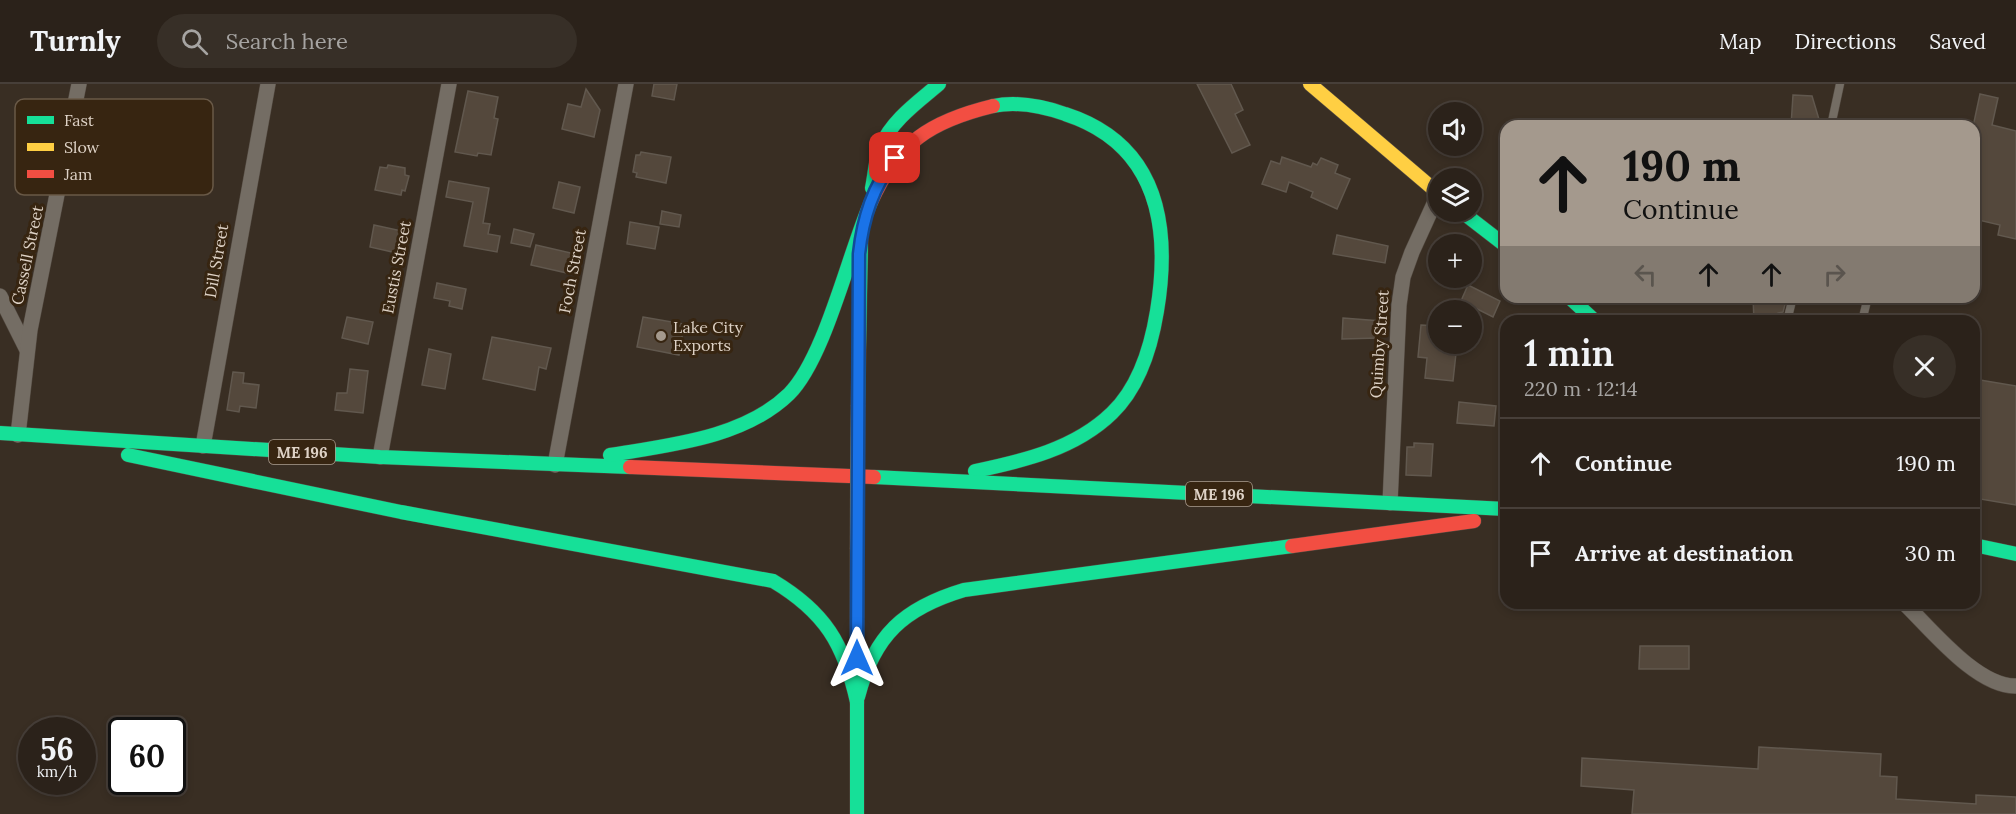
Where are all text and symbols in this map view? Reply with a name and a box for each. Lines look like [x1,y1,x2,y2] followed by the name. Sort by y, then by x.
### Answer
[157,14,577,68] search box
[30,23,121,59] text: Turnly
[178,25,211,58] icon: search
[226,27,348,55] text: Search here
[1719,28,1762,55] text: Map
[1795,28,1896,55] text: Directions
[1929,28,1986,55] text: Saved
[15,99,213,195] legend
[1428,102,1482,354] map controls
[1428,102,1482,156] button: sound
[64,110,95,130] text: Fast
[869,132,920,183] pin
[64,137,100,157] text: Slow
[1623,139,1741,193] text: 190 m
[878,141,911,174] icon: arrive
[1524,144,1602,222] icon: ahead
[63,164,92,184] text: Jam
[1428,168,1482,222] button: layers
[1623,192,1739,226] text: Continue
[7,203,47,307] street label: Cassell Street
[377,218,415,315] street label: Eustis Street
[200,222,232,300] street label: Dill Street
[554,226,590,315] street label: Foch Street
[1428,234,1482,288] button: +
[1629,258,1662,291] icon: left
[1692,258,1725,291] icon: ahead
[1755,258,1788,291] icon: ahead
[1818,258,1851,291] icon: right
[1365,288,1393,399] street label: Quimby Street
[1428,300,1482,354] button: −
[673,317,743,355] place label: Lake City Exports
[654,329,668,343] marker: Lake City Exports
[1524,330,1614,376] text: 1 min
[1893,335,1956,398] button: close
[1524,376,1638,401] text: 220 m · 12:14
[269,440,335,464] road number: ME 196
[1524,447,1557,480] icon: ahead
[1575,449,1672,477] text: Continue
[1896,449,1956,477] text: 190 m
[1186,482,1252,506] road number: ME 196
[1524,537,1557,570] icon: arrive
[1575,539,1793,567] text: Arrive at destination
[1905,539,1956,567] text: 30 m
[825,626,889,690] position arrow
[108,717,186,795] speed limit sign: 60
[40,730,74,768] text: 56
[37,762,77,781] text: km/h

